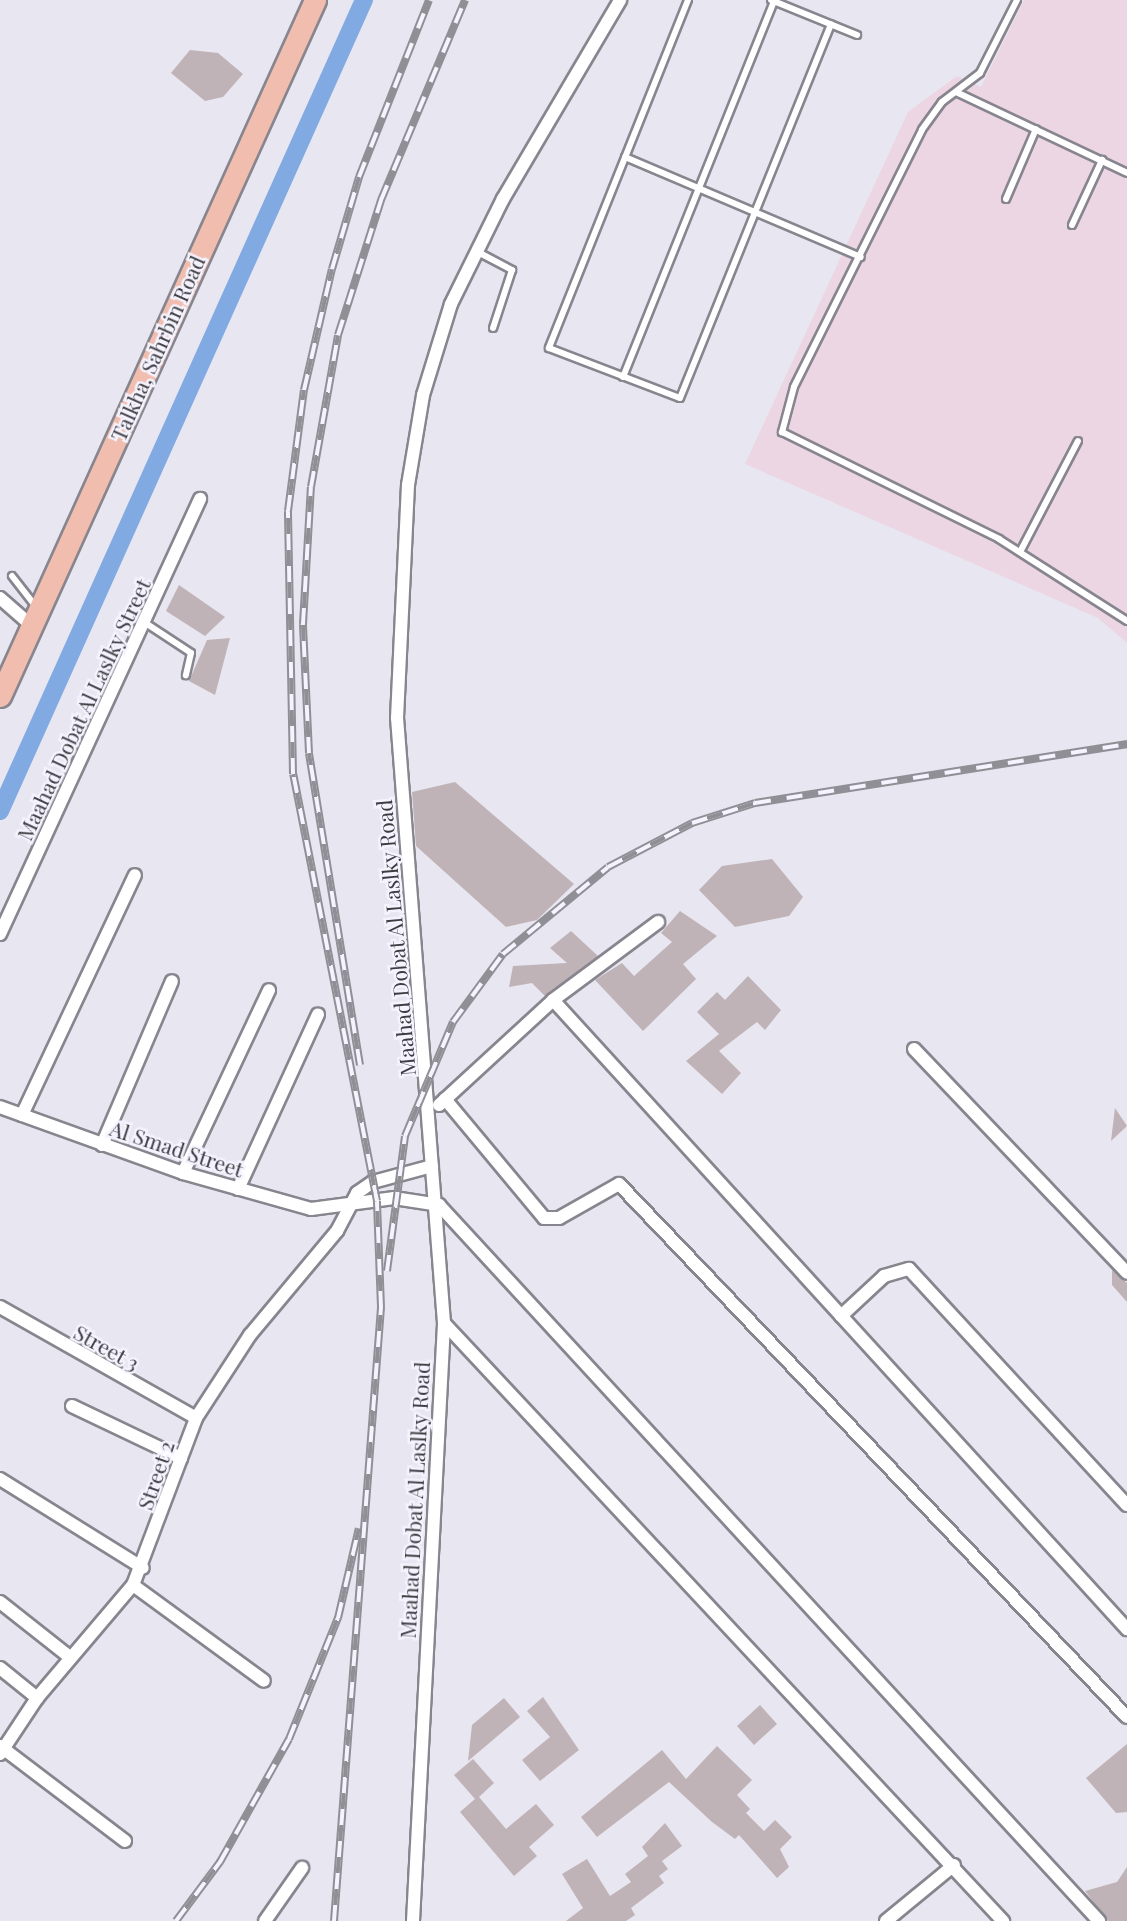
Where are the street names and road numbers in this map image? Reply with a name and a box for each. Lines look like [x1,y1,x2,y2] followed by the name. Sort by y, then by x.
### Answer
[105,251,209,445] street label: Talkha, Sahrbin Road
[11,573,155,845] street label: Maahad Dobat Al Laslky Street
[370,798,420,1078] street label: Maahad Dobat Al Laslky Road
[107,1115,247,1181] street label: Al Smad Street
[70,1319,144,1375] street label: Street 3
[394,1360,434,1640] street label: Maahad Dobat Al Laslky Road
[131,1437,179,1513] street label: Street 2

